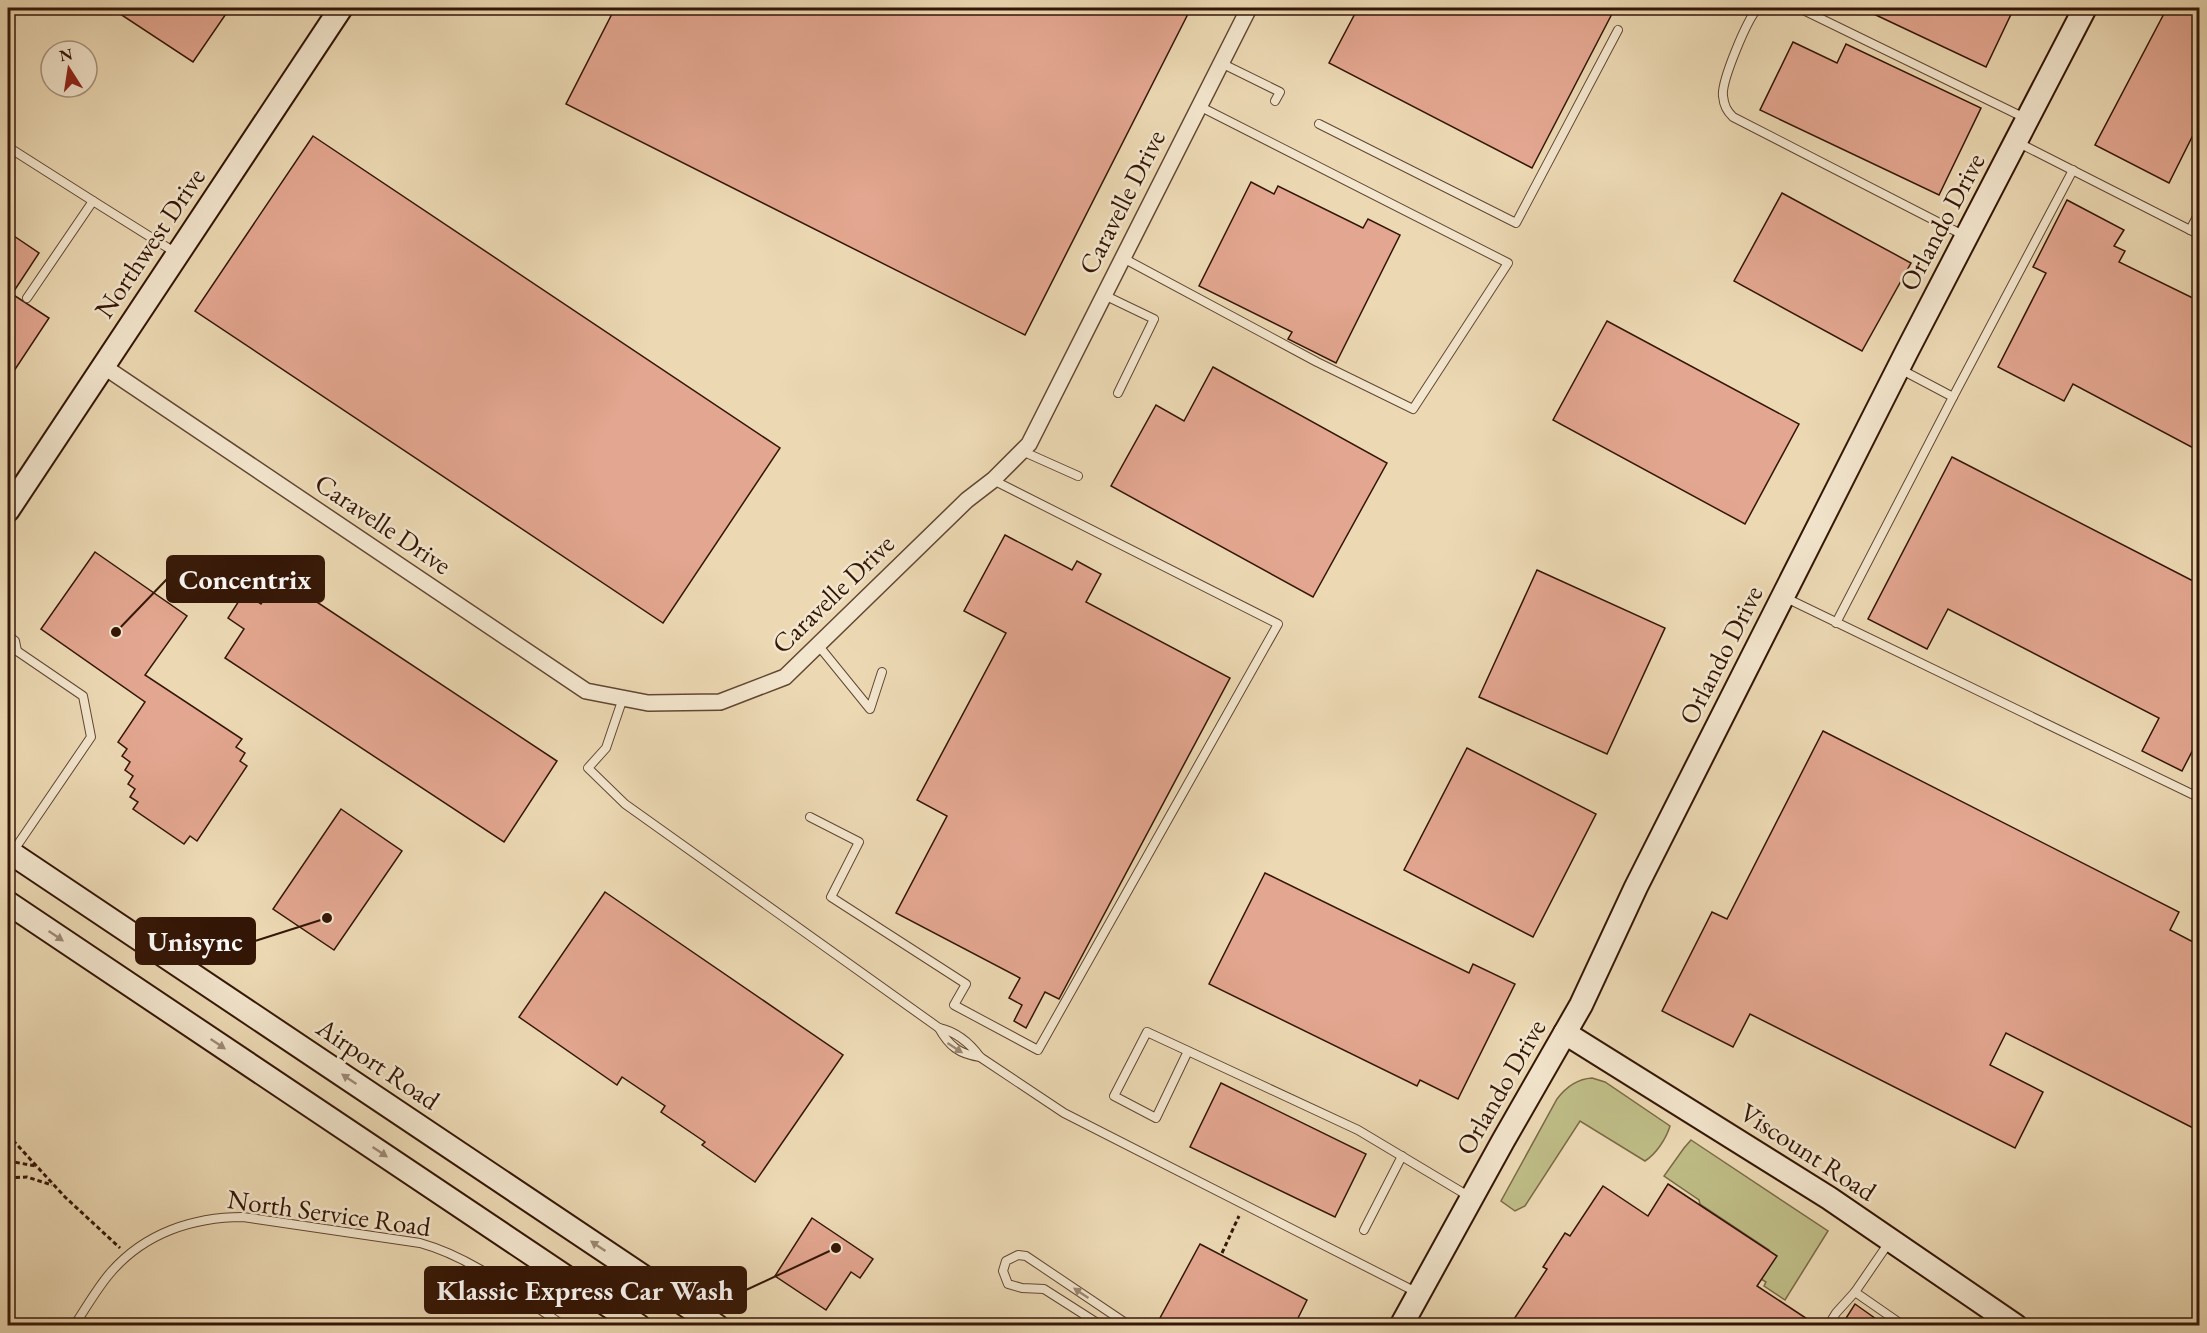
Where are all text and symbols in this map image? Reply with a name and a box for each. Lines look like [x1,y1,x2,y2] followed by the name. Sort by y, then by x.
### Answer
[39,39,99,99] north arrow
[57,43,75,66] text: N
[1070,124,1173,280] street label: Caravelle Drive
[1891,147,1993,297] street label: Orlando Drive
[86,161,213,325] street label: Northwest Drive
[308,465,458,582] street label: Caravelle Drive
[764,526,901,661] street label: Caravelle Drive
[167,556,324,602] callout: Concentrix
[179,561,311,597] text: Concentrix
[1671,579,1770,730] street label: Orlando Drive
[136,918,255,964] callout: Unisync
[147,923,243,959] text: Unisync
[48,930,64,941] one-way arrow
[309,1009,447,1118] street label: Airport Road
[1448,1013,1554,1161] street label: Orlando Drive
[210,1038,226,1050] one-way arrow
[947,1042,963,1053] one-way arrow
[342,1073,358,1085] one-way arrow
[1733,1095,1883,1209] street label: Viscount Road
[372,1147,389,1158] one-way arrow
[225,1181,433,1244] street label: North Service Road
[591,1240,607,1252] one-way arrow
[425,1267,746,1313] callout: Klassic Express Car Wash
[436,1272,734,1308] text: Klassic Express Car Wash
[1074,1287,1090,1299] one-way arrow

